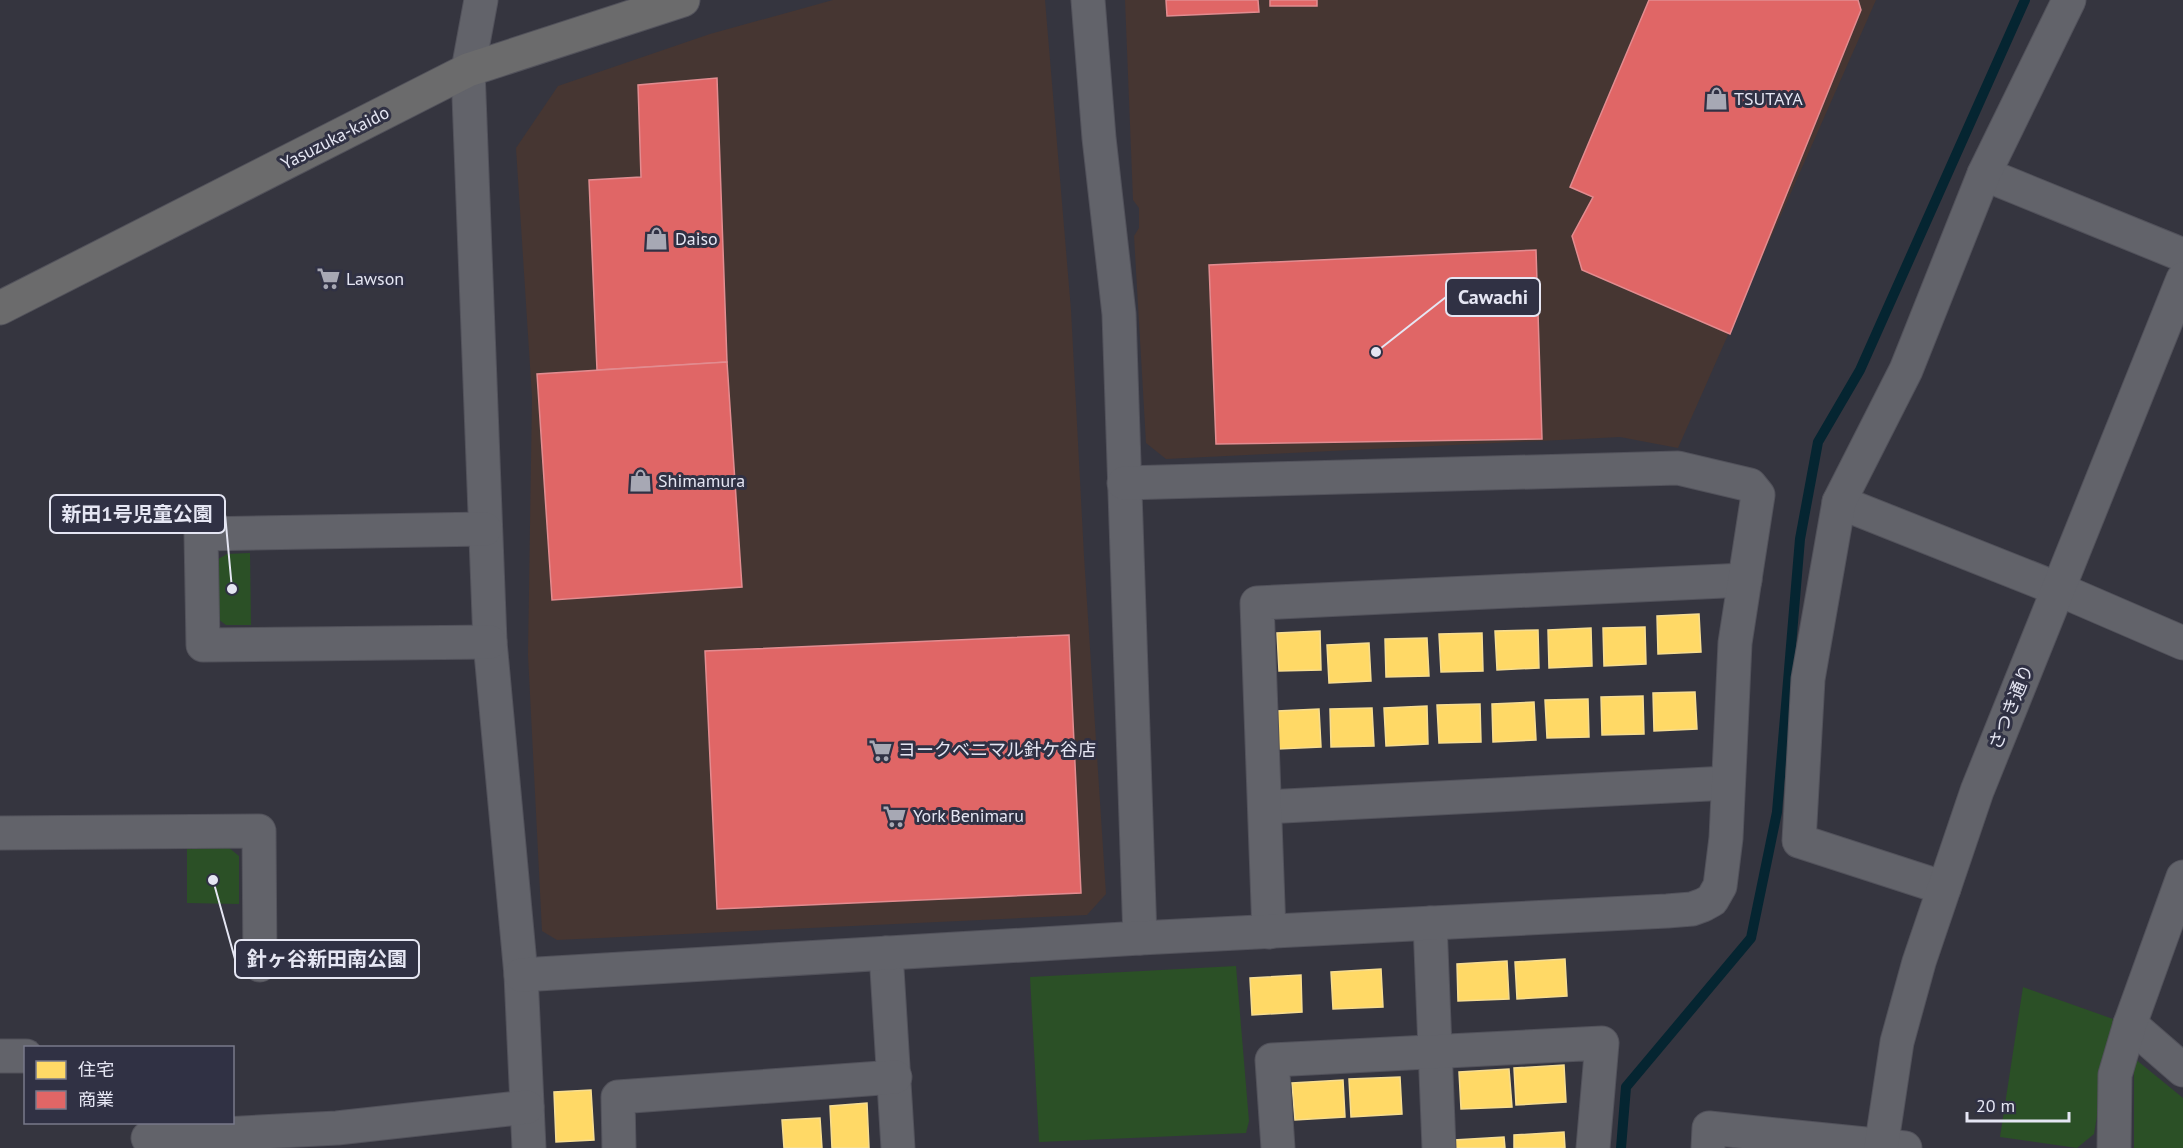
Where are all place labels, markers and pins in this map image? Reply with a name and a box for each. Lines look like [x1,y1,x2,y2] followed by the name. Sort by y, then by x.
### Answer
[1703,86,1729,112] shop icon: TSUTAYA
[1734,87,1803,110] place label: TSUTAYA
[644,226,670,252] shop icon: Daiso
[675,227,718,250] place label: Daiso
[315,266,341,292] supermarket icon: Lawson
[346,267,404,290] place label: Lawson
[1446,278,1540,316] callout: Cawachi
[627,468,653,494] shop icon: Shimamura
[658,469,745,492] place label: Shimamura
[50,495,225,533] callout: 新田1号児童公園
[867,737,893,763] supermarket icon: ヨークベニマル針ケ谷店
[898,738,1096,761] place label: ヨークベニマル針ケ谷店
[882,803,908,829] supermarket icon: York Benimaru
[913,804,1024,827] place label: York Benimaru
[235,940,419,978] callout: 針ヶ谷新田南公園

